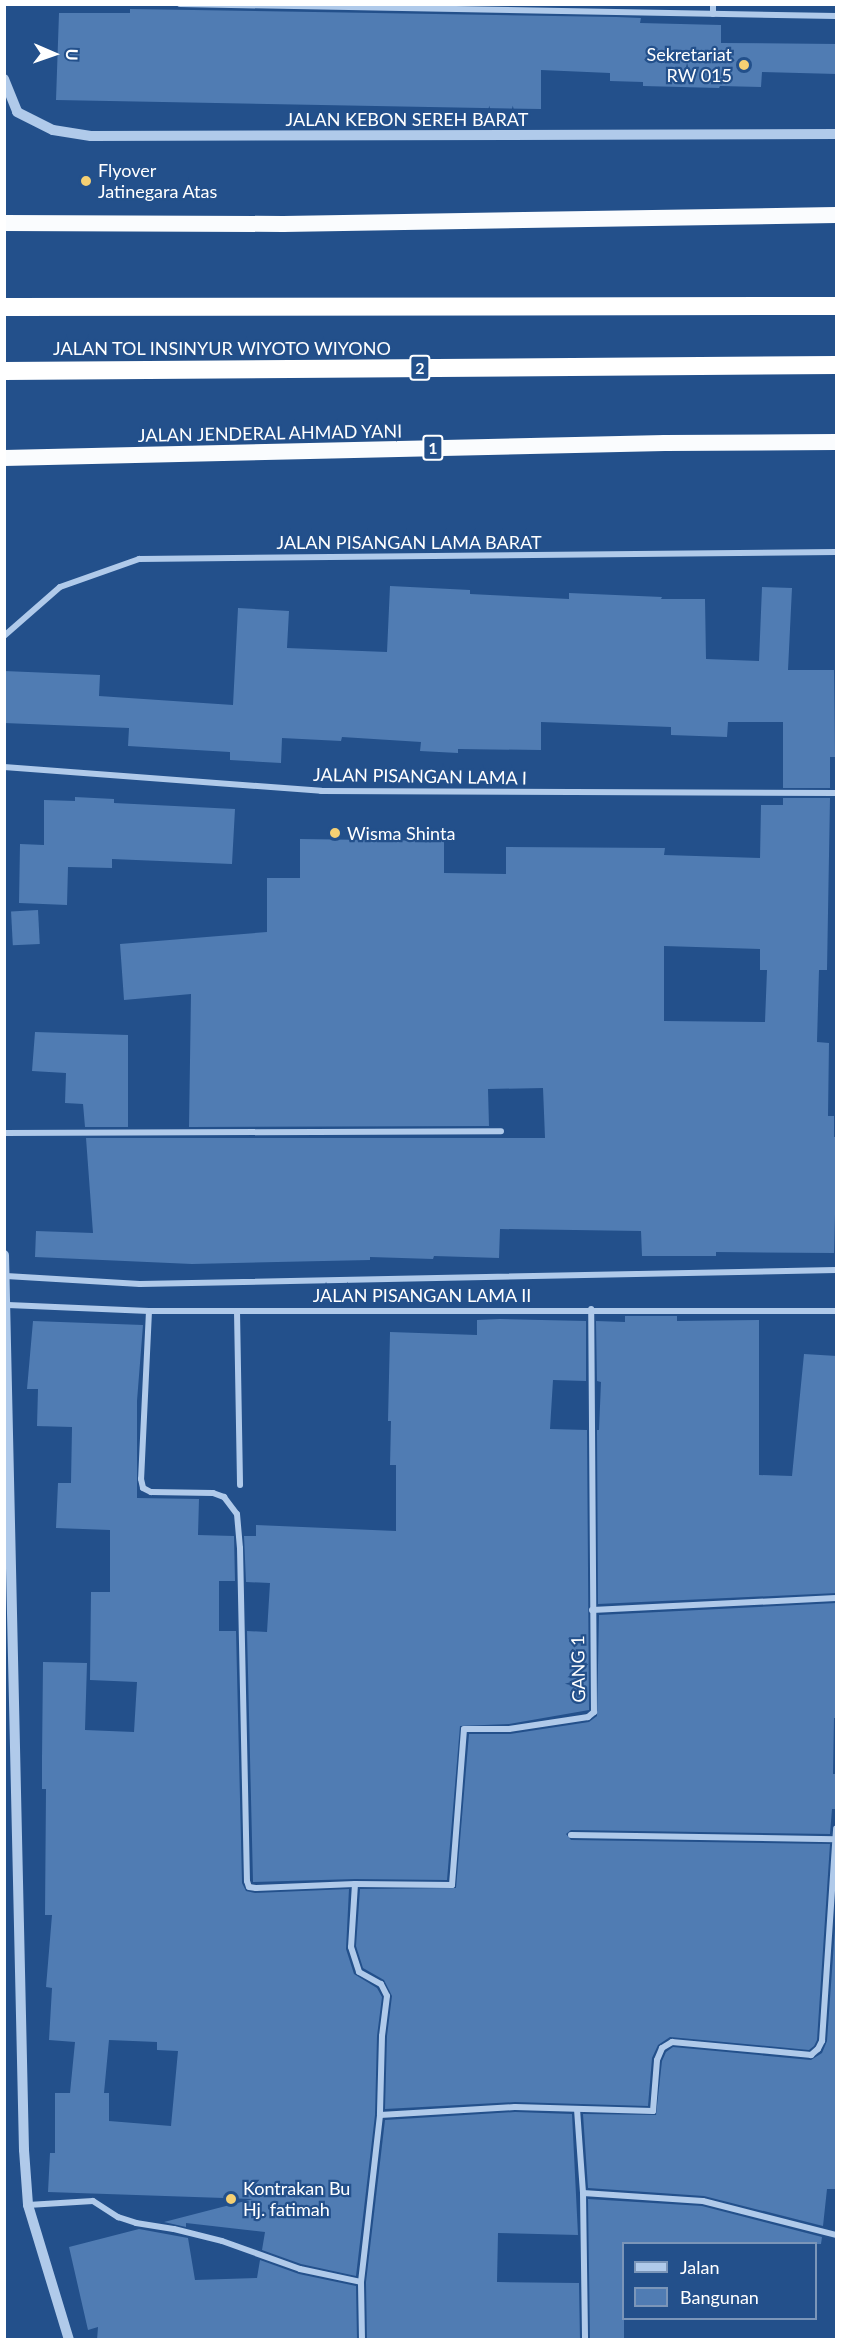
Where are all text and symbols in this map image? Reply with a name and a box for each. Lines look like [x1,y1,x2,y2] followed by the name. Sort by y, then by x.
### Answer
[24,24,84,84] north arrow
[646,44,732,86] place label: Sekretariat RW 015
[63,48,82,61] text: U
[737,58,751,72] marker: Sekretariat RW 015
[286,108,528,130] street label: JALAN KEBON SEREH BARAT
[98,160,218,202] place label: Flyover Jatinegara Atas
[79,174,93,188] marker: Flyover Jatinegara Atas
[52,337,392,359] street label: JALAN TOL INSINYUR WIYOTO WIYONO
[408,355,432,381] road number: 2
[137,420,403,446] street label: JALAN JENDERAL AHMAD YANI
[421,435,445,461] road number: 1
[276,531,542,553] street label: JALAN PISANGAN LAMA BARAT
[313,763,527,789] street label: JALAN PISANGAN LAMA I
[347,822,455,844] place label: Wisma Shinta
[328,826,342,840] marker: Wisma Shinta
[312,1284,532,1306] street label: JALAN PISANGAN LAMA II
[567,1635,589,1703] street label: GANG 1
[243,2178,350,2220] place label: Kontrakan Bu Hj. fatimah
[224,2192,238,2206] marker: Kontrakan Bu Hj. fatimah
[622,2242,817,2320] legend
[680,2256,719,2278] text: Jalan
[680,2286,759,2308] text: Bangunan

